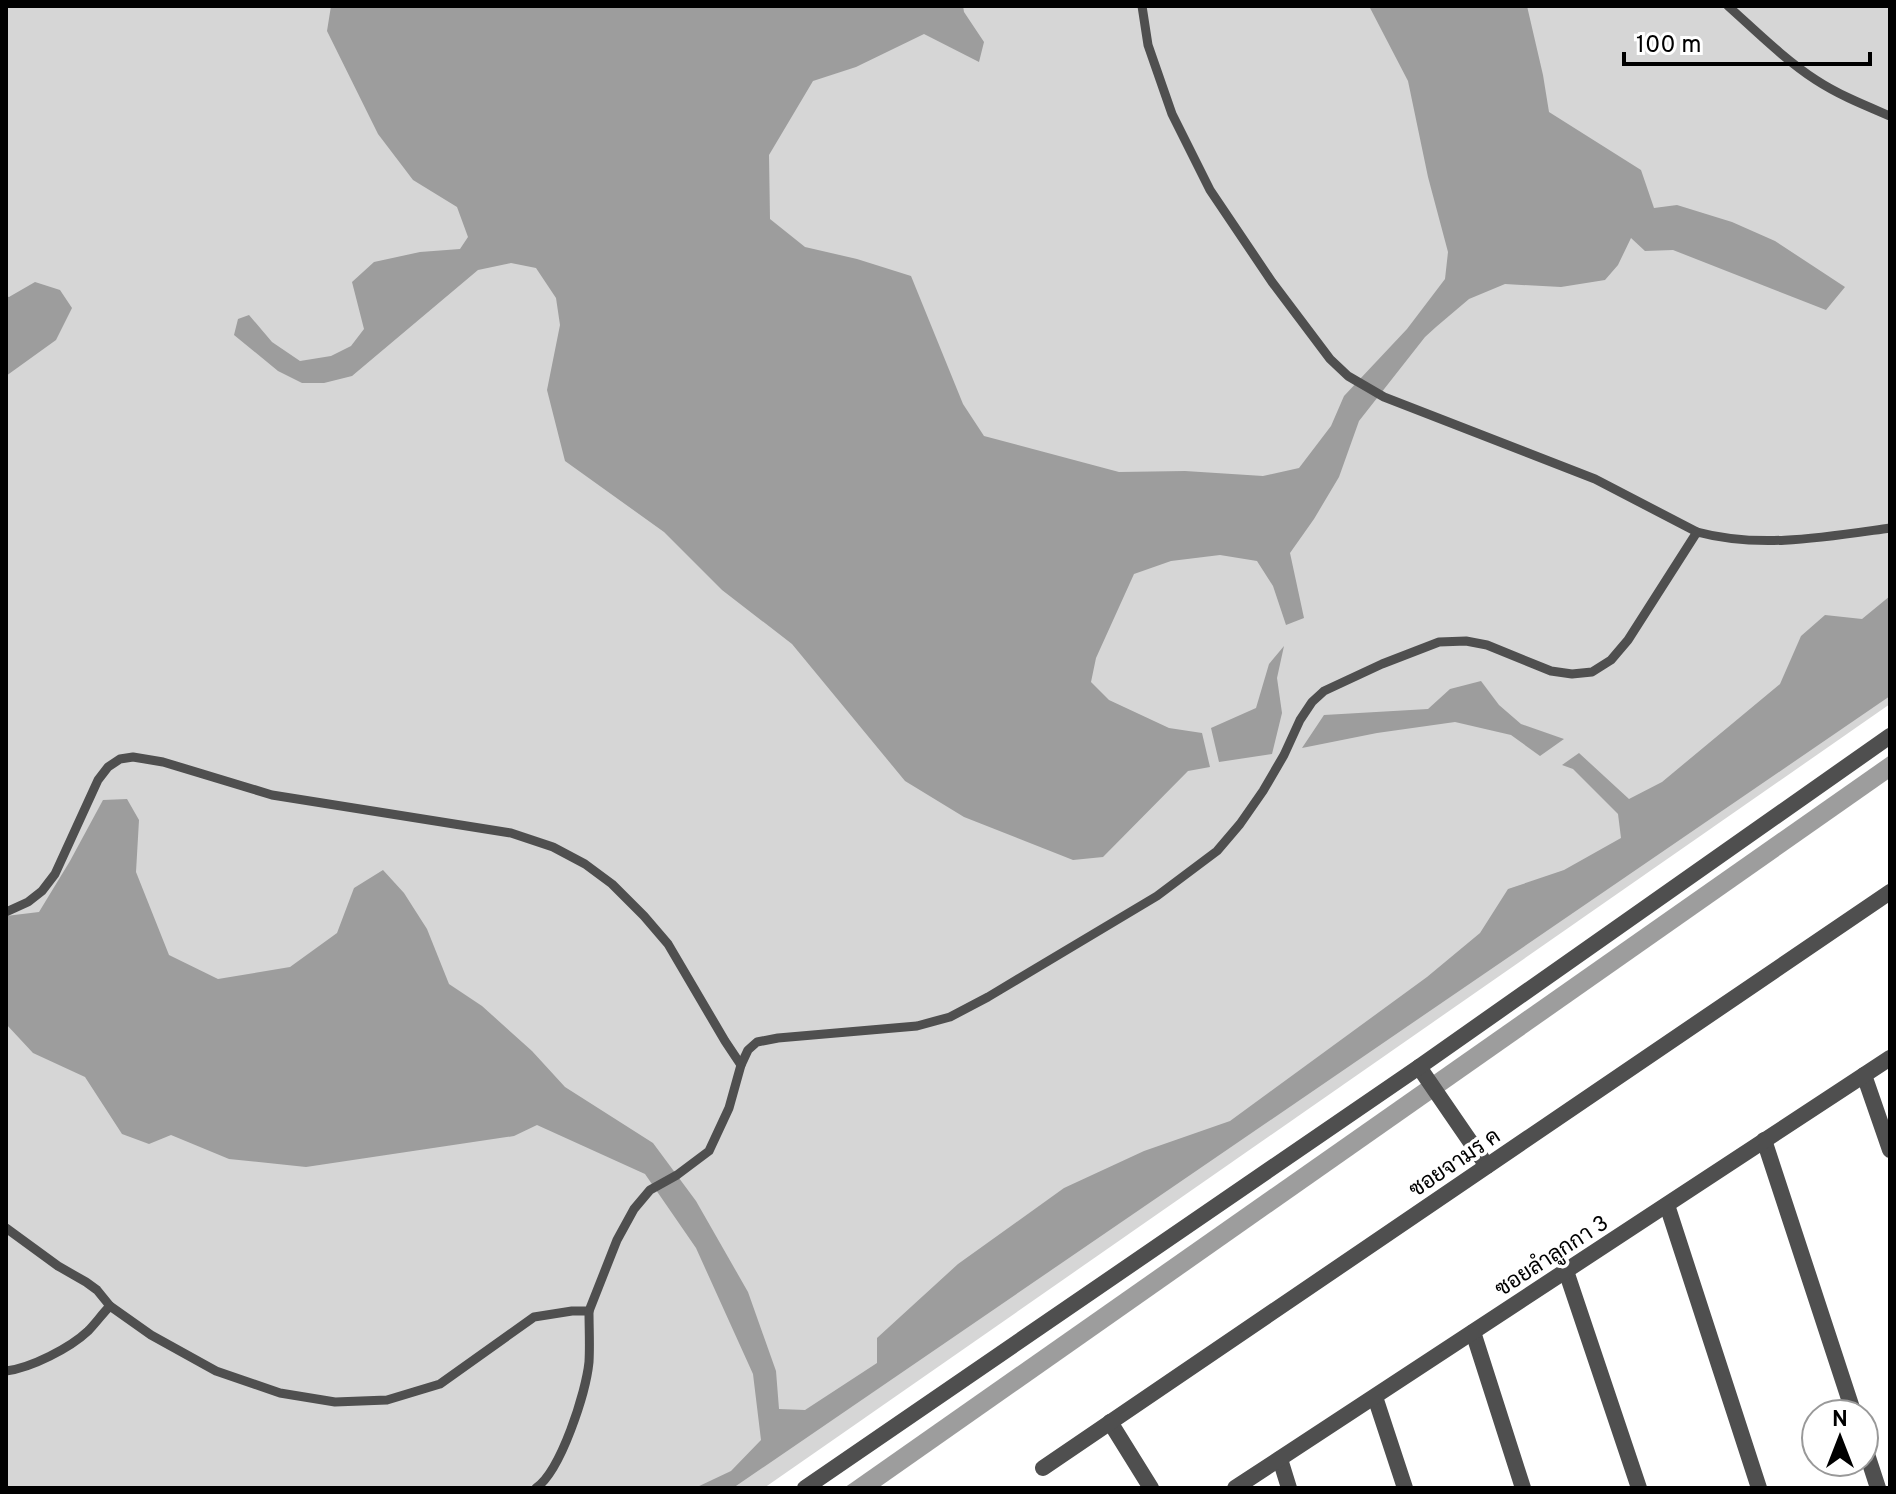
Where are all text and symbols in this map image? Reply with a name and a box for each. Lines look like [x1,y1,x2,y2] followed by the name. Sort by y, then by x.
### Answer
[1624,16,1870,66] scale bar
[1636,31,1702,61] text: 100 m
[1405,1124,1506,1204] street label: ซอยจามร ค
[1490,1210,1614,1304] street label: ซอยลำลูกกา 3
[1800,1398,1880,1478] north arrow
[1832,1407,1848,1434] text: N

